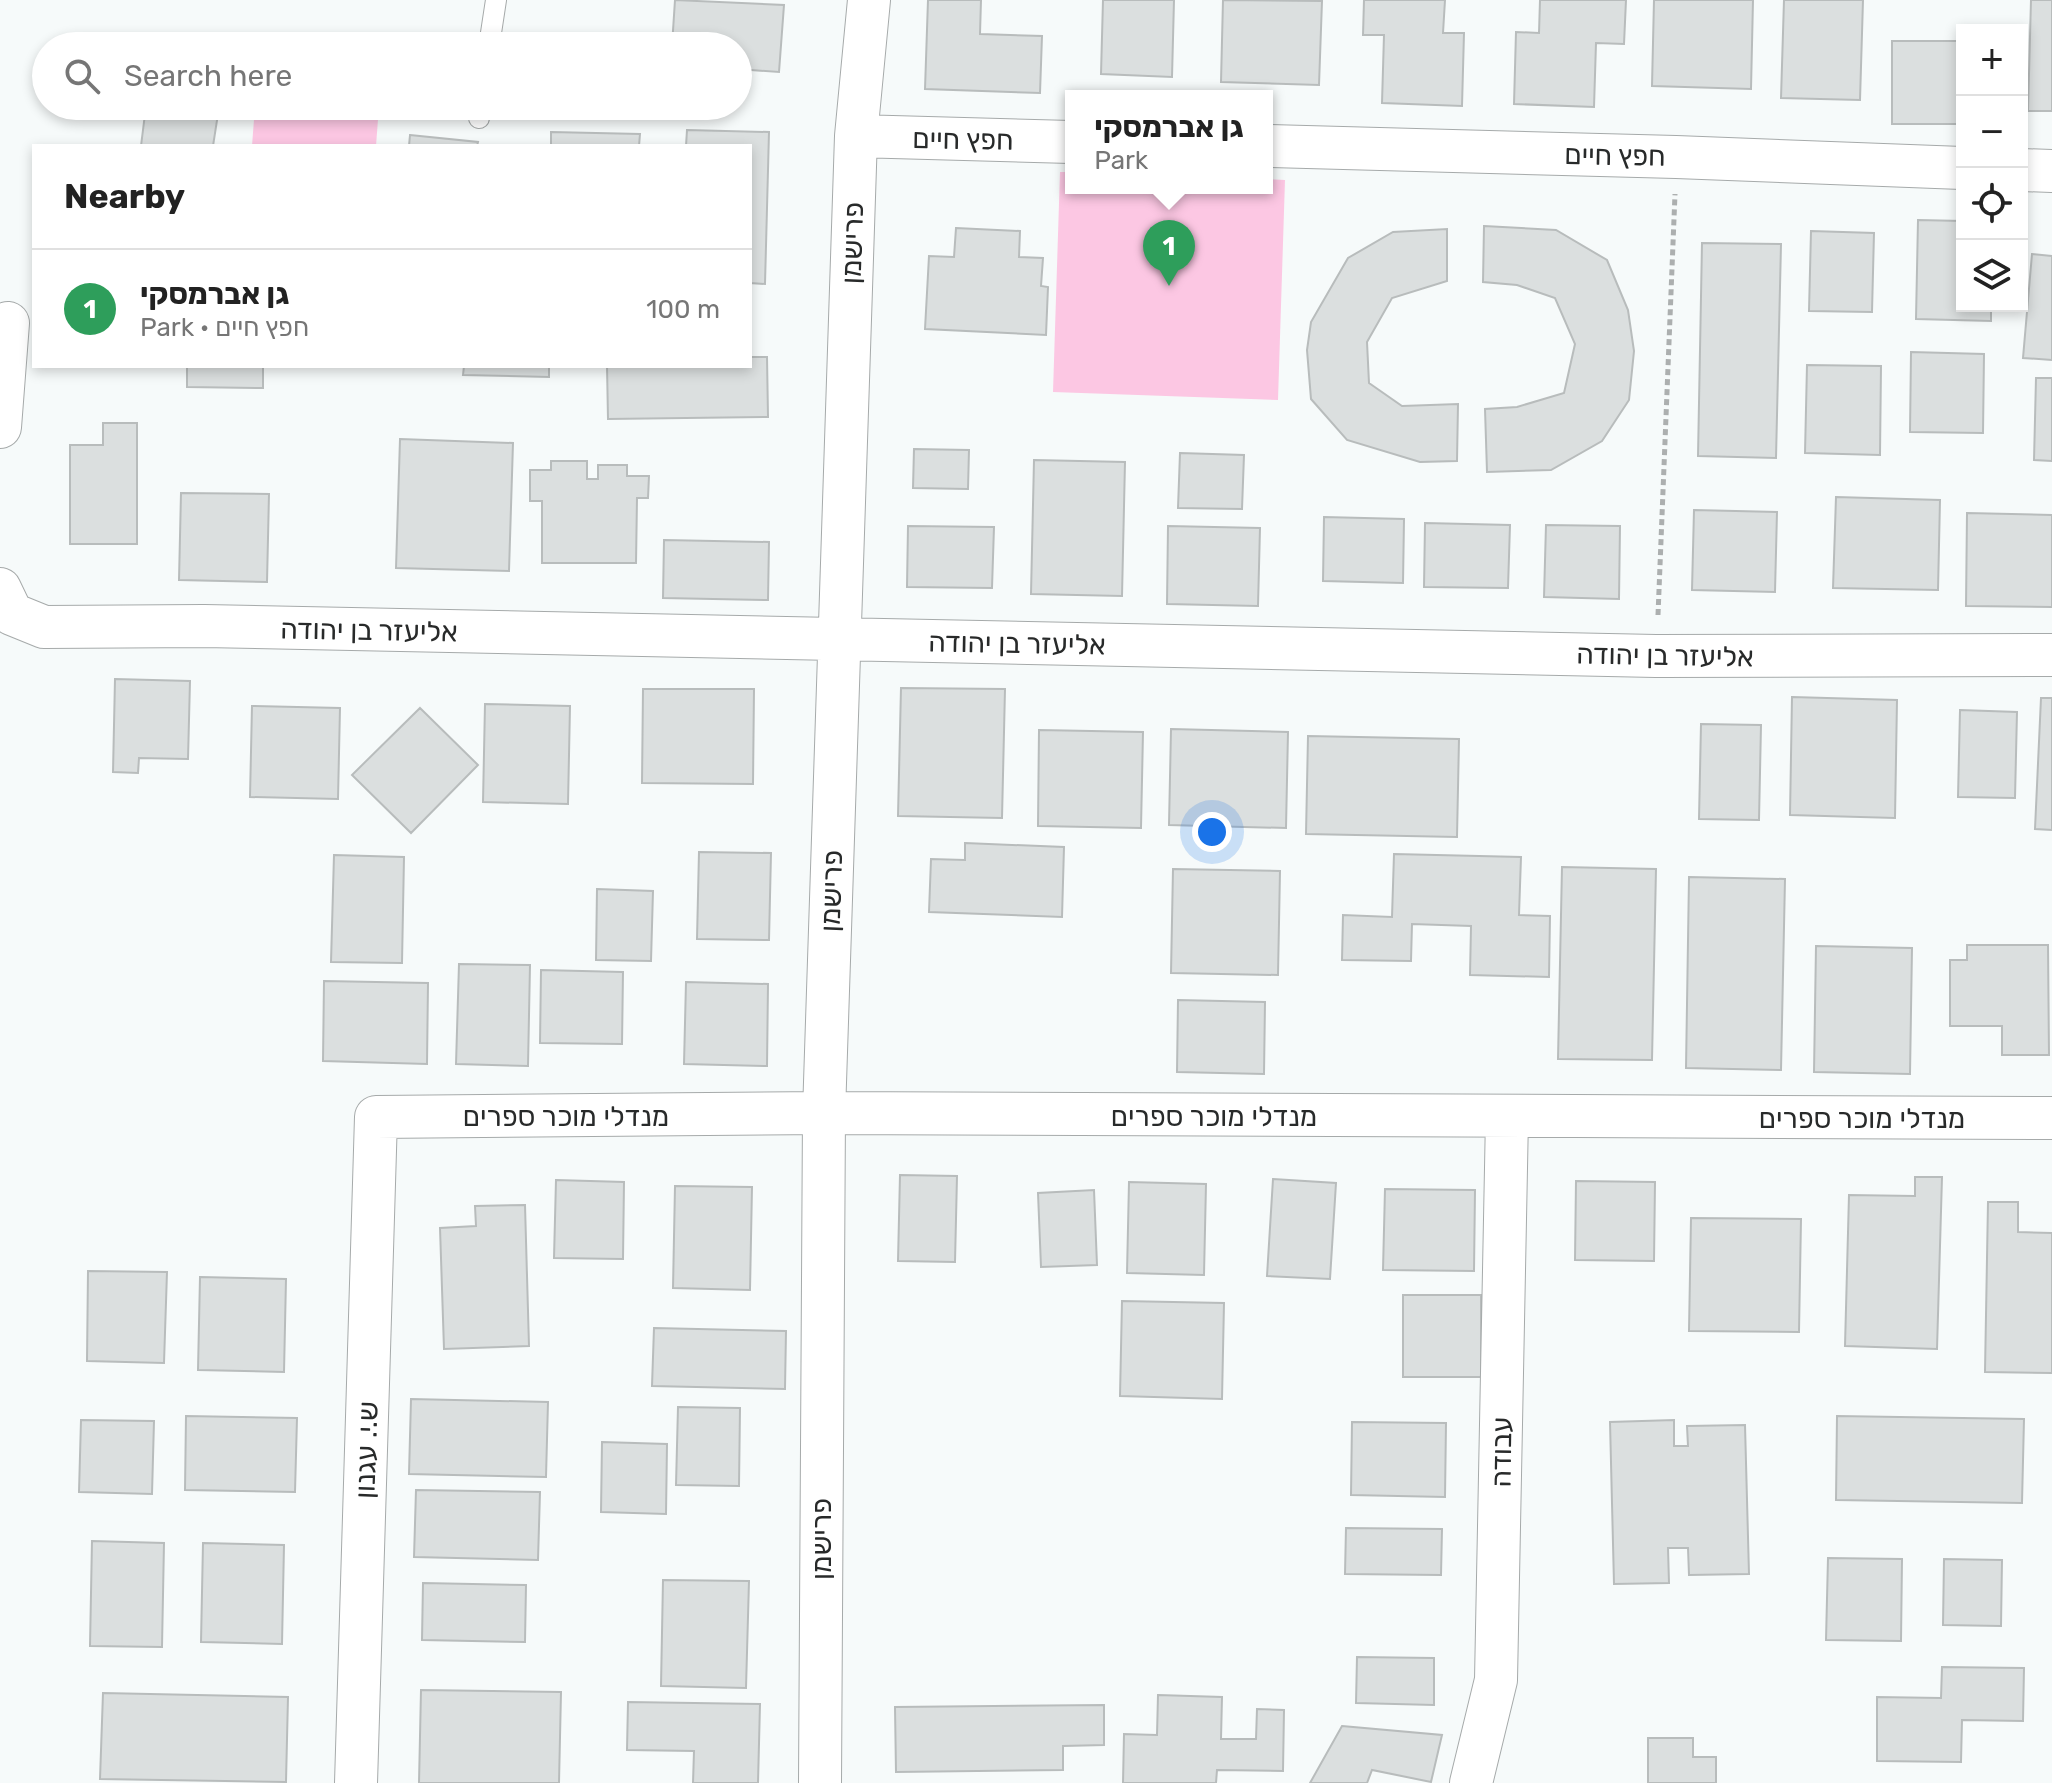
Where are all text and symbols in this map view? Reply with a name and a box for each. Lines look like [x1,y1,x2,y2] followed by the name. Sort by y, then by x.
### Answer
[1956,24,2028,312] map controls
[1956,24,2028,96] button: +
[32,32,752,120] search box
[60,54,104,98] icon: search
[124,58,292,94] text: Search here
[1065,90,1273,194] popup
[1956,96,2028,168] button: −
[1094,109,1244,145] text: גן אברמסקי
[912,122,1014,157] street label: חפץ חיים
[1564,138,1666,173] street label: חפץ חיים
[1094,145,1148,176] text: Park
[1956,168,2028,240] button: locate
[64,176,185,217] text: Nearby
[835,202,870,284] street label: פרישמן
[1143,220,1195,286] pin: 1
[1956,240,2028,312] button: layers
[140,276,290,312] text: גן אברמסקי
[84,294,96,325] text: 1
[646,294,720,325] text: 100 m
[140,312,309,343] text: Park · חפץ חיים
[280,612,458,649] street label: אליעזר בן יהודה
[928,625,1106,662] street label: אליעזר בן יהודה
[1576,637,1754,674] street label: אליעזר בן יהודה
[1192,812,1232,852] your location
[814,850,849,932] street label: פרישמן
[463,1100,669,1133] street label: מנדלי מוכר ספרים
[1111,1100,1317,1133] street label: מנדלי מוכר ספרים
[1759,1102,1965,1135] street label: מנדלי מוכר ספרים
[348,1401,385,1499] street label: ש.י. עגנון
[1484,1416,1519,1488] street label: עבודה
[805,1498,838,1580] street label: פרישמן

